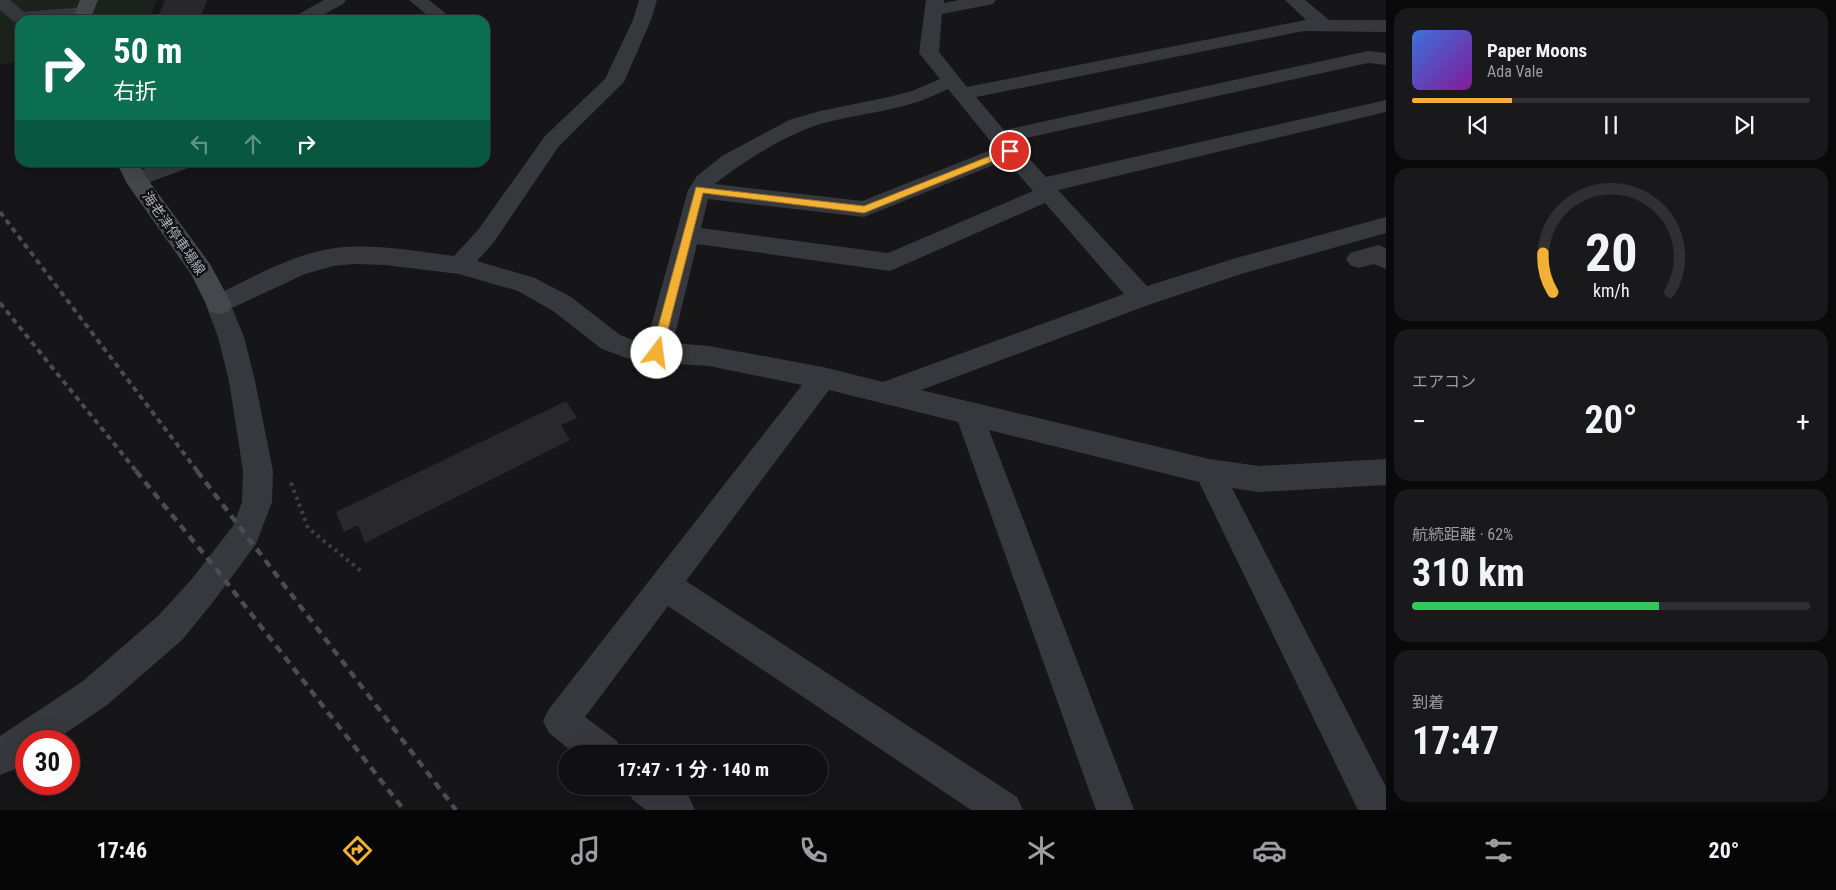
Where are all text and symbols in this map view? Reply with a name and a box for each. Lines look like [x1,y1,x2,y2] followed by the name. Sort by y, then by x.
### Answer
[113,31,182,72] text: 50 m
[30,35,95,100] icon: right
[1487,39,1587,62] text: Paper Moons
[1487,62,1543,81] text: Ada Vale
[113,79,157,104] text: 右折
[1464,111,1492,139] icon: previous
[1597,111,1625,139] icon: pause
[1730,111,1758,139] icon: next
[186,130,214,158] icon: left
[239,130,267,158] icon: ahead
[292,130,320,158] icon: right
[989,130,1031,172] pin
[996,137,1024,165] icon: arrive
[139,188,209,278] street label: 海老津停車場線
[1585,223,1637,284] text: 20
[1593,280,1629,301] text: km/h
[630,326,682,378] position arrow
[1412,372,1476,391] text: エアコン
[1584,398,1638,442] text: 20°
[1412,405,1426,438] text: −
[1796,405,1810,438] text: +
[1412,525,1513,544] text: 航続距離 · 62%
[1412,551,1525,595] text: 310 km
[1412,693,1444,712] text: 到着
[1412,719,1499,763] text: 17:47
[15,730,80,795] speed limit sign: 30
[617,758,769,781] text: 17:47 · 1 分 · 140 m
[340,833,375,868] icon: directions
[568,833,603,868] icon: music
[796,833,831,868] icon: phone
[1024,833,1059,868] icon: climate
[1252,833,1287,868] icon: car
[1481,833,1516,868] icon: filters
[97,838,147,863] text: 17:46
[1709,838,1739,863] text: 20°

